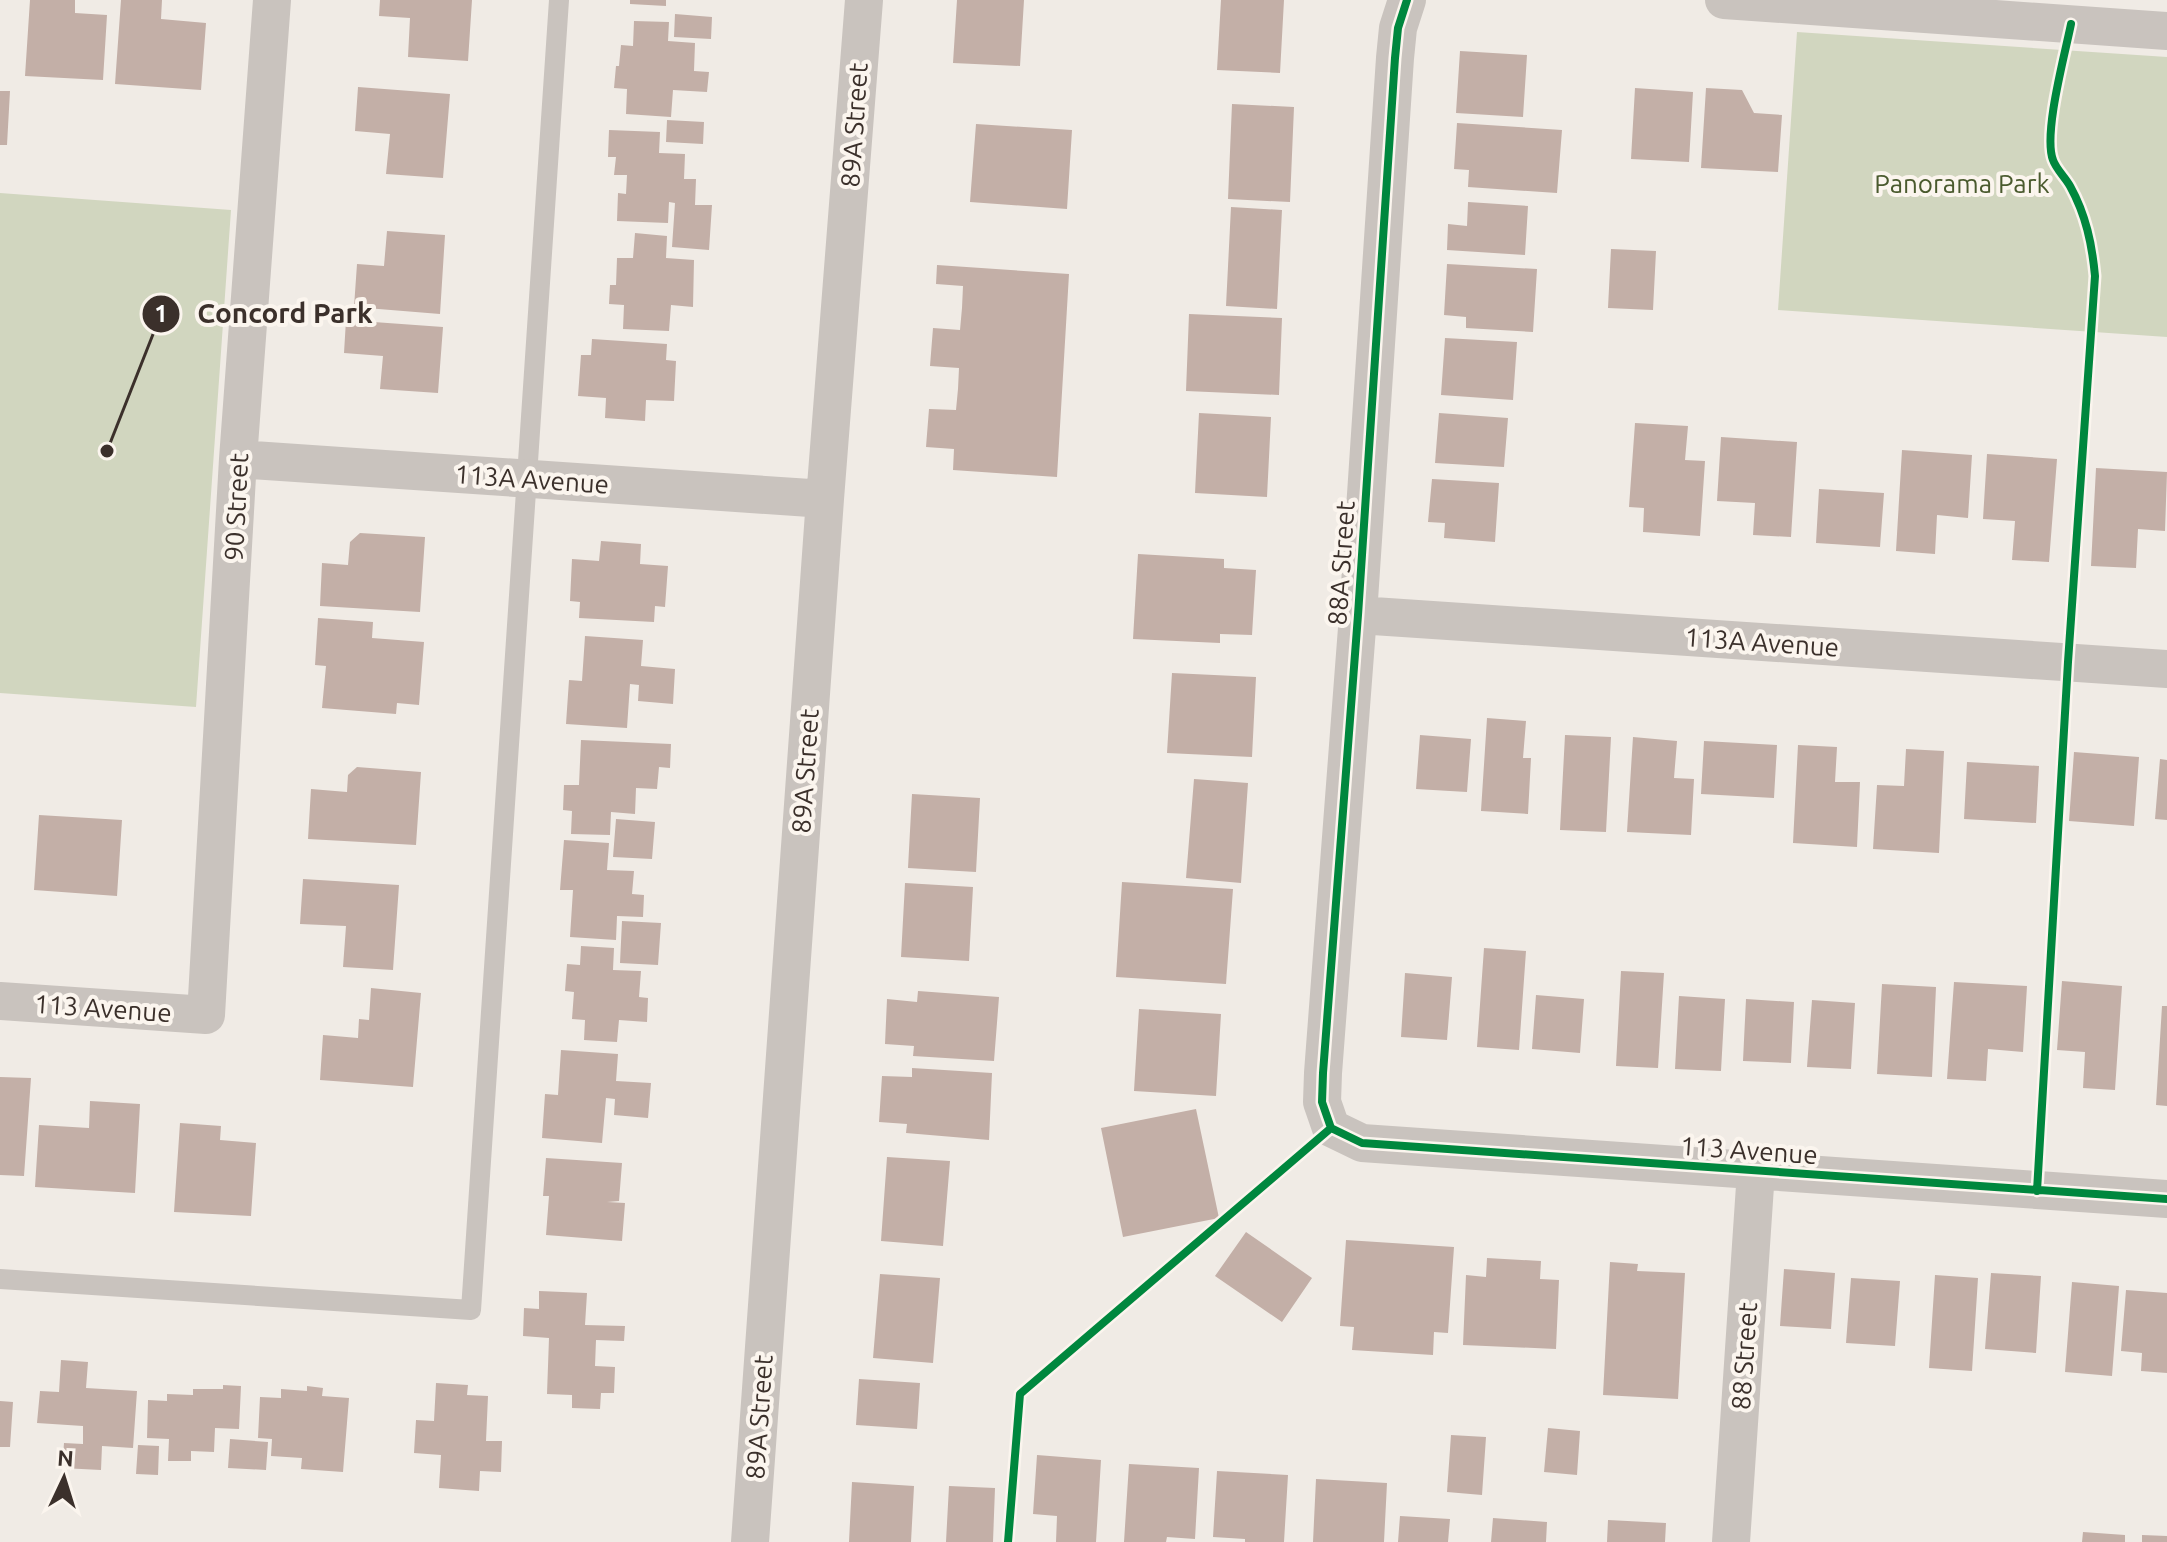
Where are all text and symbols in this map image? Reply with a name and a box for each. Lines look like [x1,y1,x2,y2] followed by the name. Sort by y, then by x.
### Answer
[835,62,873,188] street label: 89A Street
[1874,169,2050,198] park label: Panorama Park
[141,288,389,340] callout: Concord Park
[197,297,373,328] text: Concord Park
[154,300,168,327] text: 1
[219,452,253,562] street label: 90 Street
[454,459,610,499] street label: 113A Avenue
[1322,500,1360,626] street label: 88A Street
[1684,622,1840,662] street label: 113A Avenue
[786,708,824,834] street label: 89A Street
[33,989,173,1027] street label: 113 Avenue
[1679,1131,1819,1169] street label: 113 Avenue
[1726,1301,1762,1411] street label: 88 Street
[740,1354,778,1480] street label: 89A Street
[24,1438,104,1518] north arrow
[56,1445,74,1471] text: N

